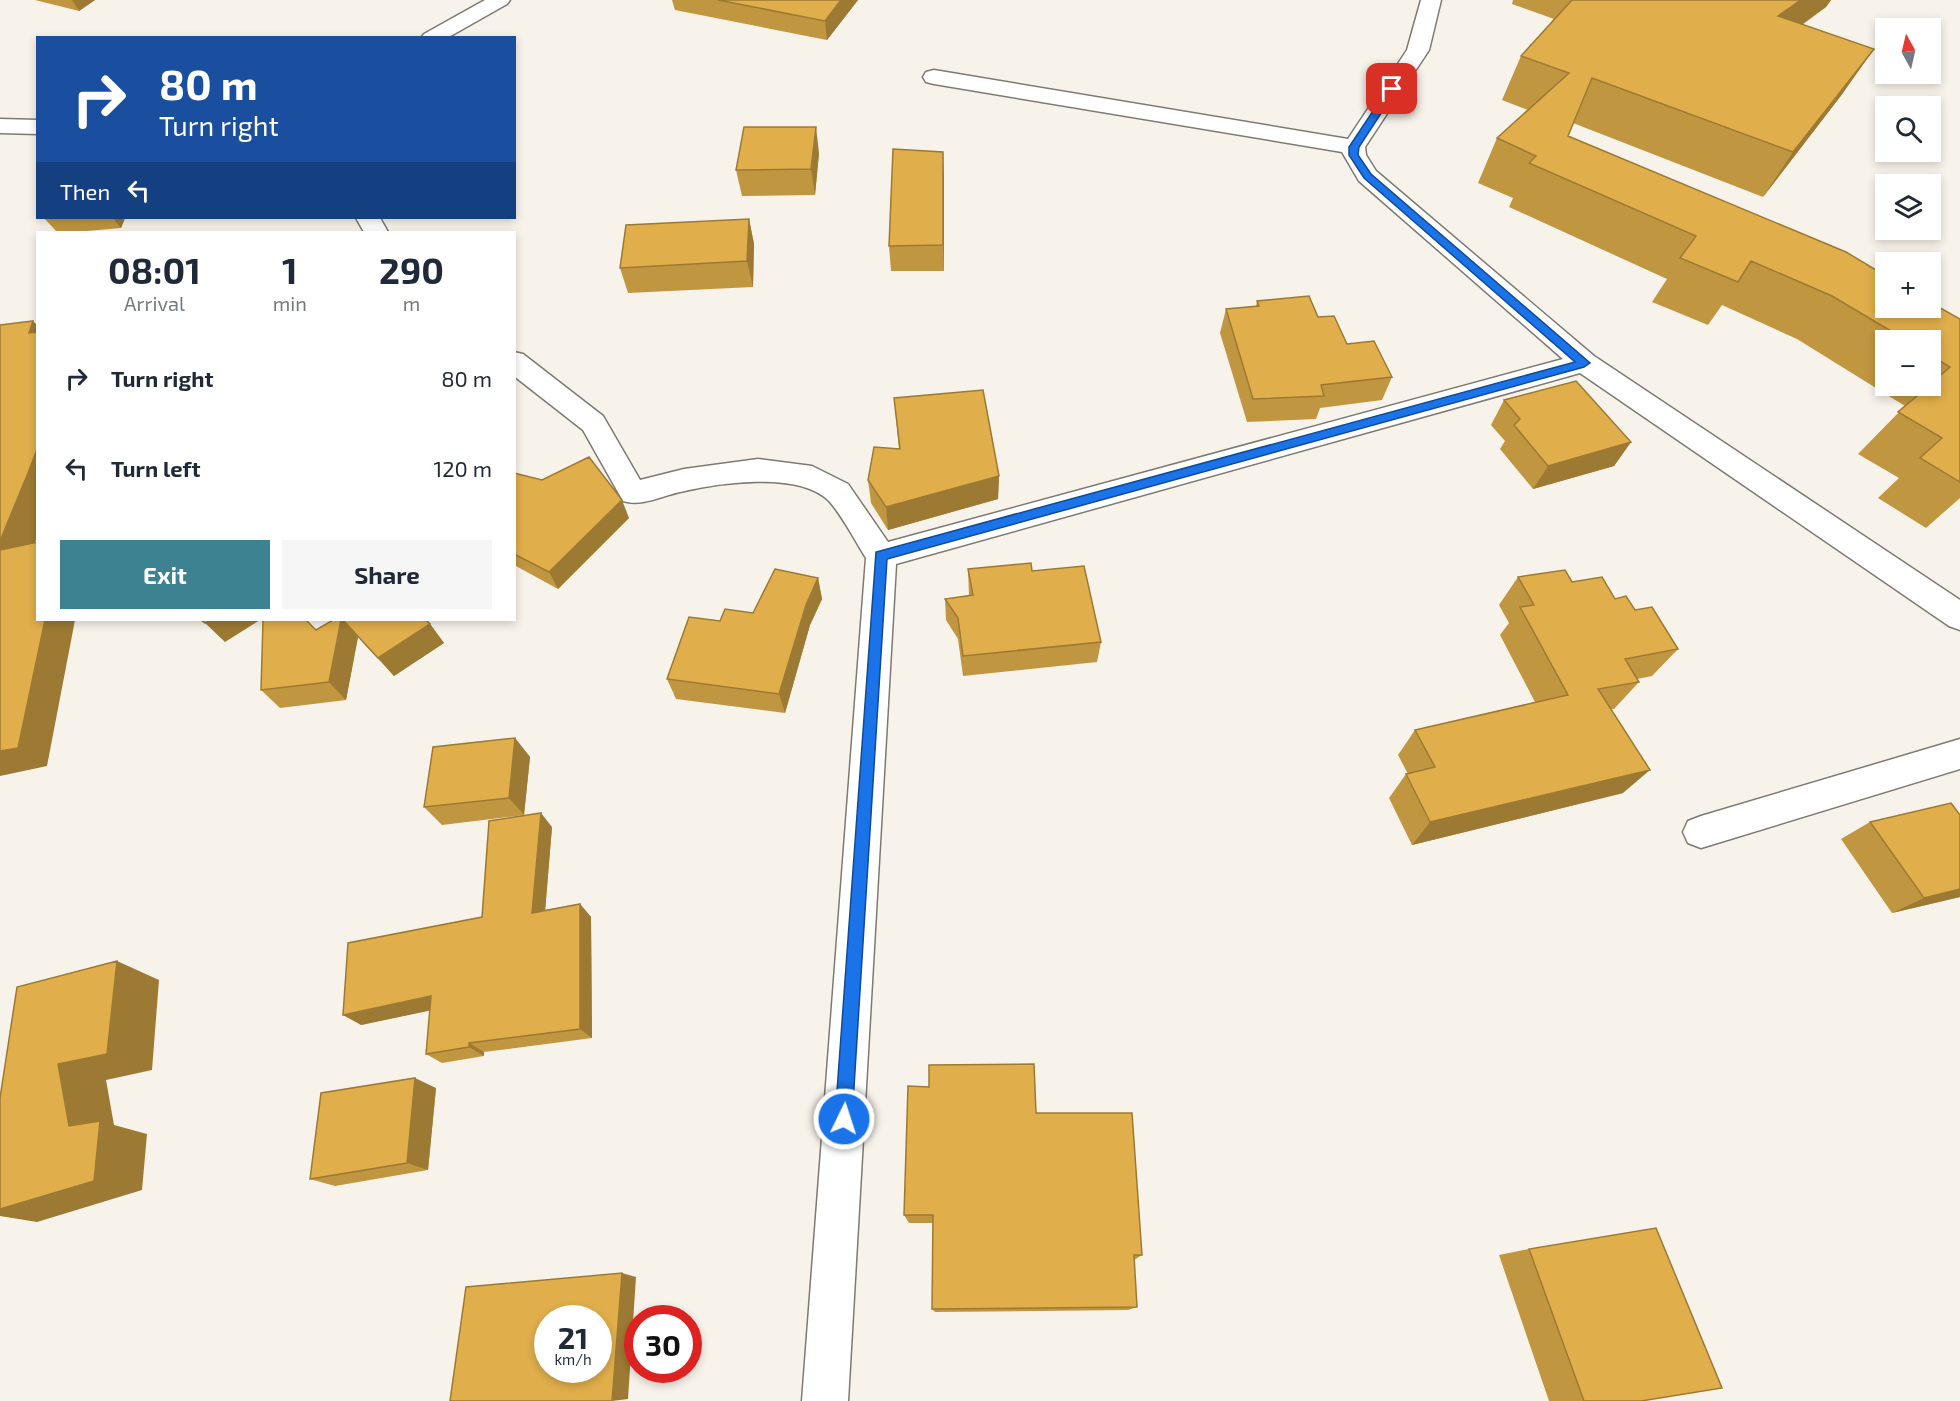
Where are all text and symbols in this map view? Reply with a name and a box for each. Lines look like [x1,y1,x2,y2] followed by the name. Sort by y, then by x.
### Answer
[1875,18,1941,84] north arrow
[1875,18,1941,396] map controls
[159,58,258,108] text: 80 m
[60,60,138,138] icon: right
[1366,63,1417,114] pin
[1375,72,1408,105] icon: arrive
[1875,96,1941,162] button: search
[159,109,279,141] text: Turn right
[122,174,155,207] icon: left
[1875,174,1941,240] button: layers
[60,178,110,204] text: Then
[108,248,201,291] text: 08:01
[282,248,298,291] text: 1
[379,248,444,291] text: 290
[1875,252,1941,318] button: +
[124,291,185,315] text: Arrival
[273,291,307,315] text: min
[403,291,420,315] text: m
[1875,330,1941,396] button: −
[60,362,93,395] icon: right
[111,365,213,391] text: Turn right
[441,365,492,391] text: 80 m
[60,452,93,485] icon: left
[111,455,200,481] text: Turn left
[433,455,492,481] text: 120 m
[60,540,270,609] button: Exit
[282,540,492,609] button: Share
[812,1087,876,1151] position arrow
[624,1305,702,1383] speed limit sign: 30
[558,1319,588,1355] text: 21
[554,1350,592,1368] text: km/h

